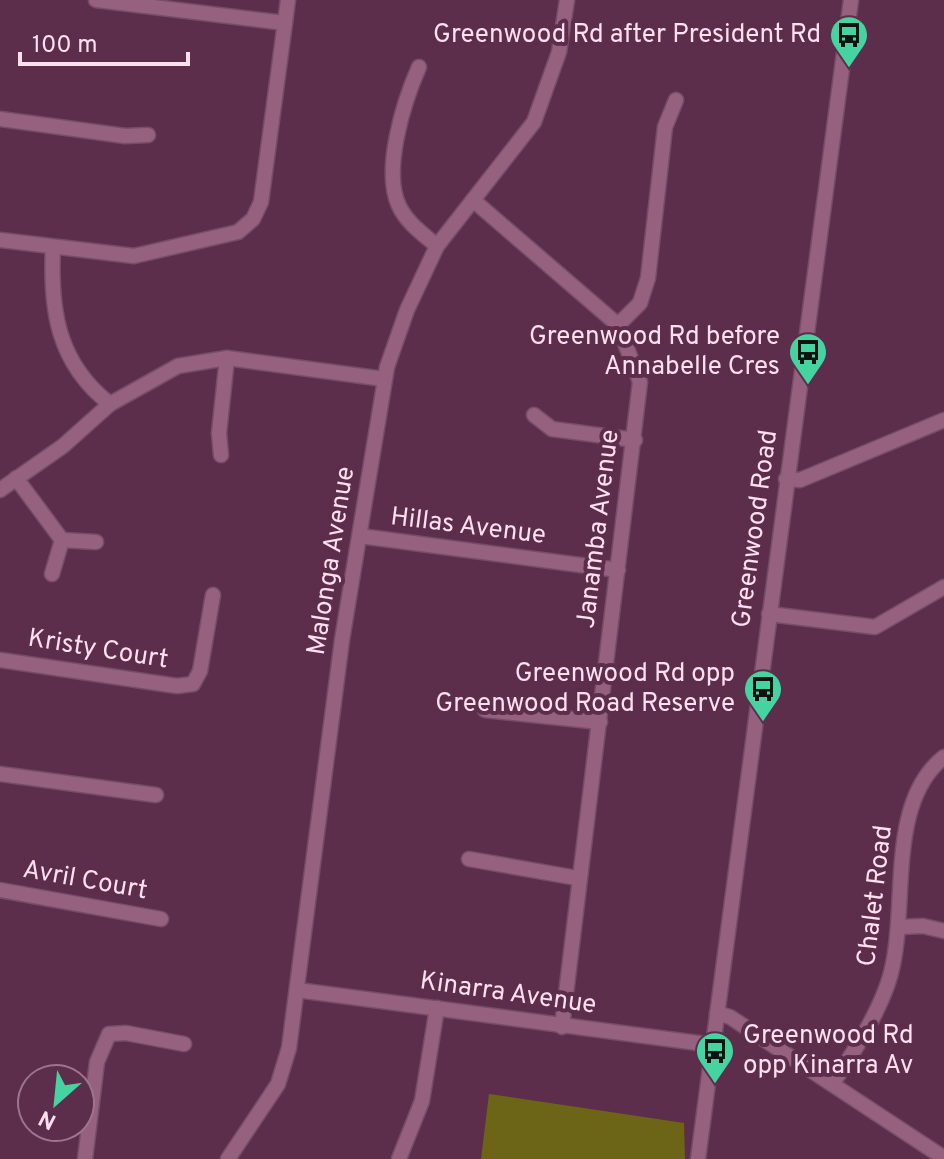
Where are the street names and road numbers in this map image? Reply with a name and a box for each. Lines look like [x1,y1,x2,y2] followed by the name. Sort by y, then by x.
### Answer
[570,428,628,630] street label: Janamba Avenue
[726,428,786,630] street label: Greenwood Road
[301,464,363,658] street label: Malonga Avenue
[388,501,548,553] street label: Hillas Avenue
[26,623,170,677] street label: Kristy Court
[851,824,901,968] street label: Chalet Road
[20,854,150,908] street label: Avril Court
[418,965,598,1023] street label: Kinarra Avenue

